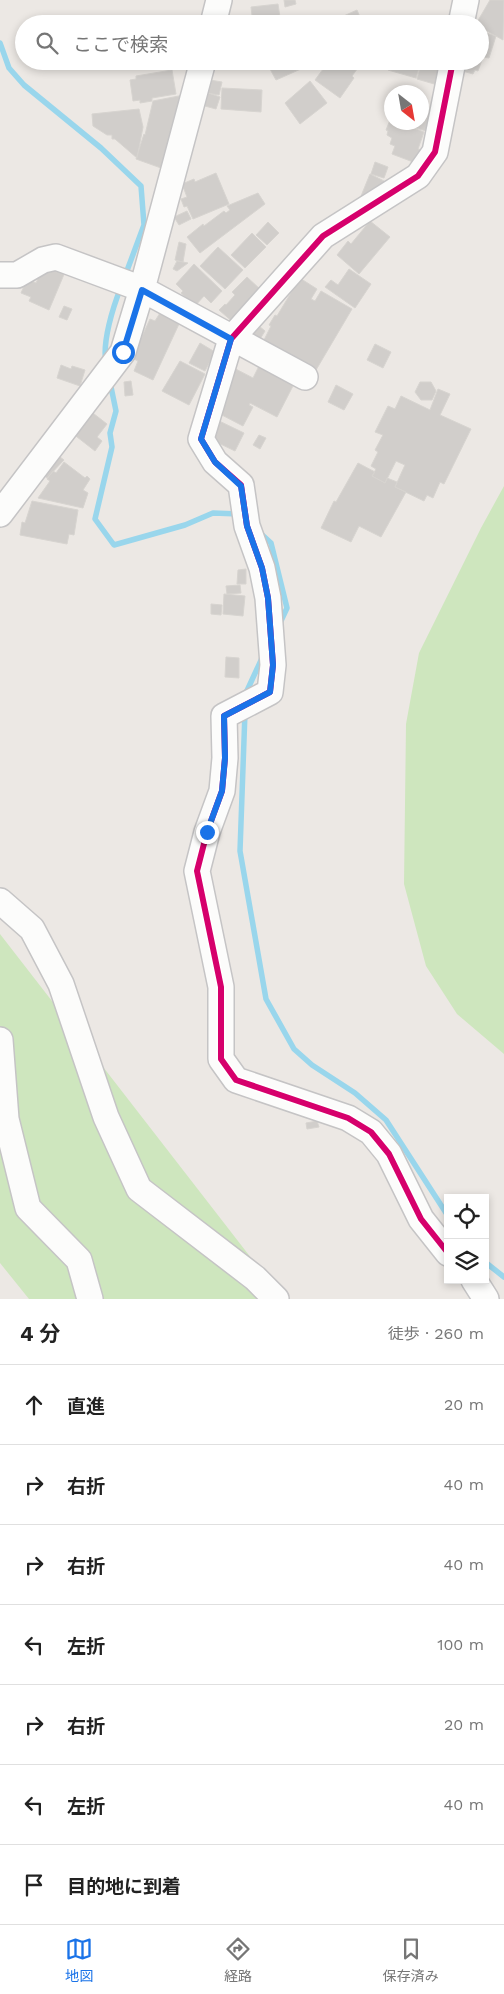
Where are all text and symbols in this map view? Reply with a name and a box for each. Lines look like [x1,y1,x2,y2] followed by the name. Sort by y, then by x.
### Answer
[15,15,489,70] search box
[33,29,61,57] icon: search
[73,33,168,56] text: ここで検索
[384,85,429,130] north arrow
[112,341,135,364] route start
[196,821,219,844] route end
[444,1194,489,1284] map controls
[444,1194,489,1239] button: locate
[444,1239,489,1284] button: layers
[20,1321,61,1346] text: 4 分
[388,1324,484,1343] text: 徒歩 · 260 m
[20,1391,48,1419] icon: ahead
[67,1395,105,1418] text: 直進
[444,1395,484,1414] text: 20 m
[20,1471,48,1499] icon: right
[67,1475,105,1498] text: 右折
[444,1475,484,1494] text: 40 m
[20,1551,48,1579] icon: right
[67,1555,105,1578] text: 右折
[444,1555,484,1574] text: 40 m
[20,1631,48,1659] icon: left
[67,1635,105,1658] text: 左折
[437,1635,484,1654] text: 100 m
[20,1711,48,1739] icon: right
[67,1715,105,1738] text: 右折
[444,1715,484,1734] text: 20 m
[20,1791,48,1819] icon: left
[67,1795,105,1818] text: 左折
[444,1795,484,1814] text: 40 m
[20,1871,48,1899] icon: arrive
[67,1875,181,1898] text: 目的地に到着
[65,1935,93,1985] tab: 地図
[224,1935,252,1985] tab: 経路
[383,1935,439,1985] tab: 保存済み

